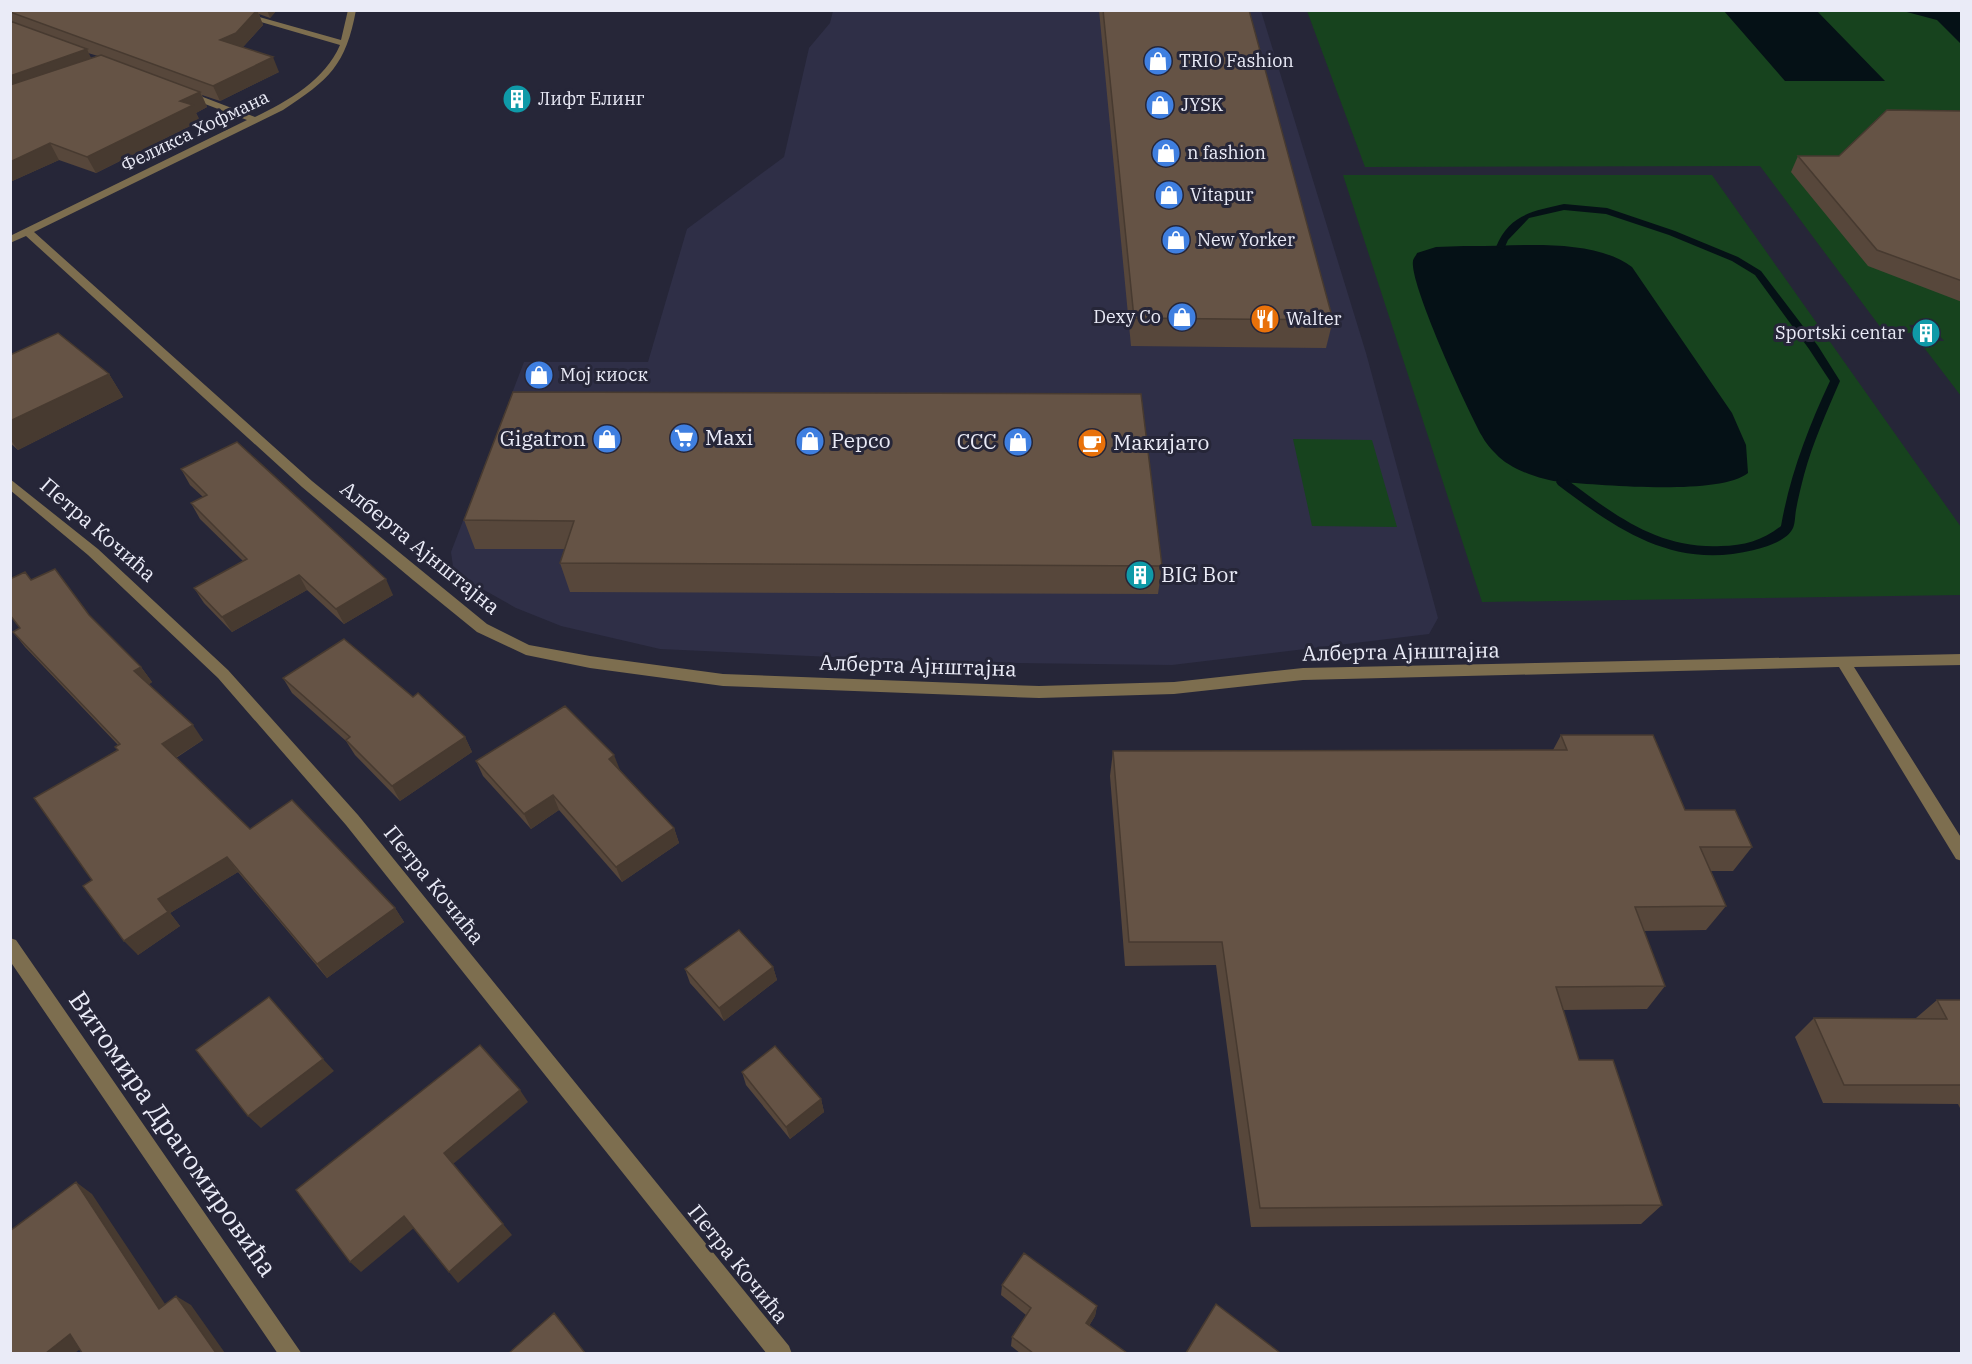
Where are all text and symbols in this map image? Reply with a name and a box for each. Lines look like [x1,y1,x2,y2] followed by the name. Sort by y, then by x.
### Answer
[1142,45,1174,77] shop icon: TRIO Fashion
[1179,49,1294,72] place label: TRIO Fashion
[501,83,533,115] building icon: Лифт Елинг
[117,85,273,176] street label: Феликса Хофмана
[538,87,645,110] place label: Лифт Елинг
[1144,89,1176,121] shop icon: JYSK
[1181,93,1224,116] place label: JYSK
[1150,137,1182,169] shop icon: n fashion
[1187,141,1266,164] place label: n fashion
[1153,179,1185,211] shop icon: Vitapur
[1190,183,1254,206] place label: Vitapur
[1160,224,1192,256] shop icon: New Yorker
[1197,228,1295,251] place label: New Yorker
[1166,301,1198,333] shop icon: Dexy Co
[1249,303,1281,335] restaurant icon: Walter
[1093,305,1161,328] place label: Dexy Co
[1286,307,1342,330] place label: Walter
[1910,317,1942,349] building icon: Sportski centar
[1775,321,1905,344] place label: Sportski centar
[523,359,555,391] shop icon: Мој киоск
[560,363,648,386] place label: Мој киоск
[668,422,700,454] supermarket icon: Maxi
[591,423,623,455] shop icon: Gigatron
[705,423,753,451] place label: Maxi
[500,424,586,452] place label: Gigatron
[794,425,826,457] shop icon: Pepco
[831,426,891,454] place label: Pepco
[1002,426,1034,458] shop icon: CCC
[957,427,997,455] place label: CCC
[1076,427,1108,459] cafe icon: Макијато
[1113,428,1209,456] place label: Макијато
[35,471,163,587] street label: Петра Кочића
[335,474,506,620] street label: Алберта Ајнштајна
[1124,559,1156,591] building icon: BIG Bor
[1161,560,1238,588] place label: BIG Bor
[1302,635,1500,667] street label: Алберта Ајнштајна
[819,648,1017,682] street label: Алберта Ајнштајна
[378,819,491,950] street label: Петра Кочића
[62,984,286,1283] street label: Витомира Драгомировића
[682,1198,795,1329] street label: Петра Кочића

